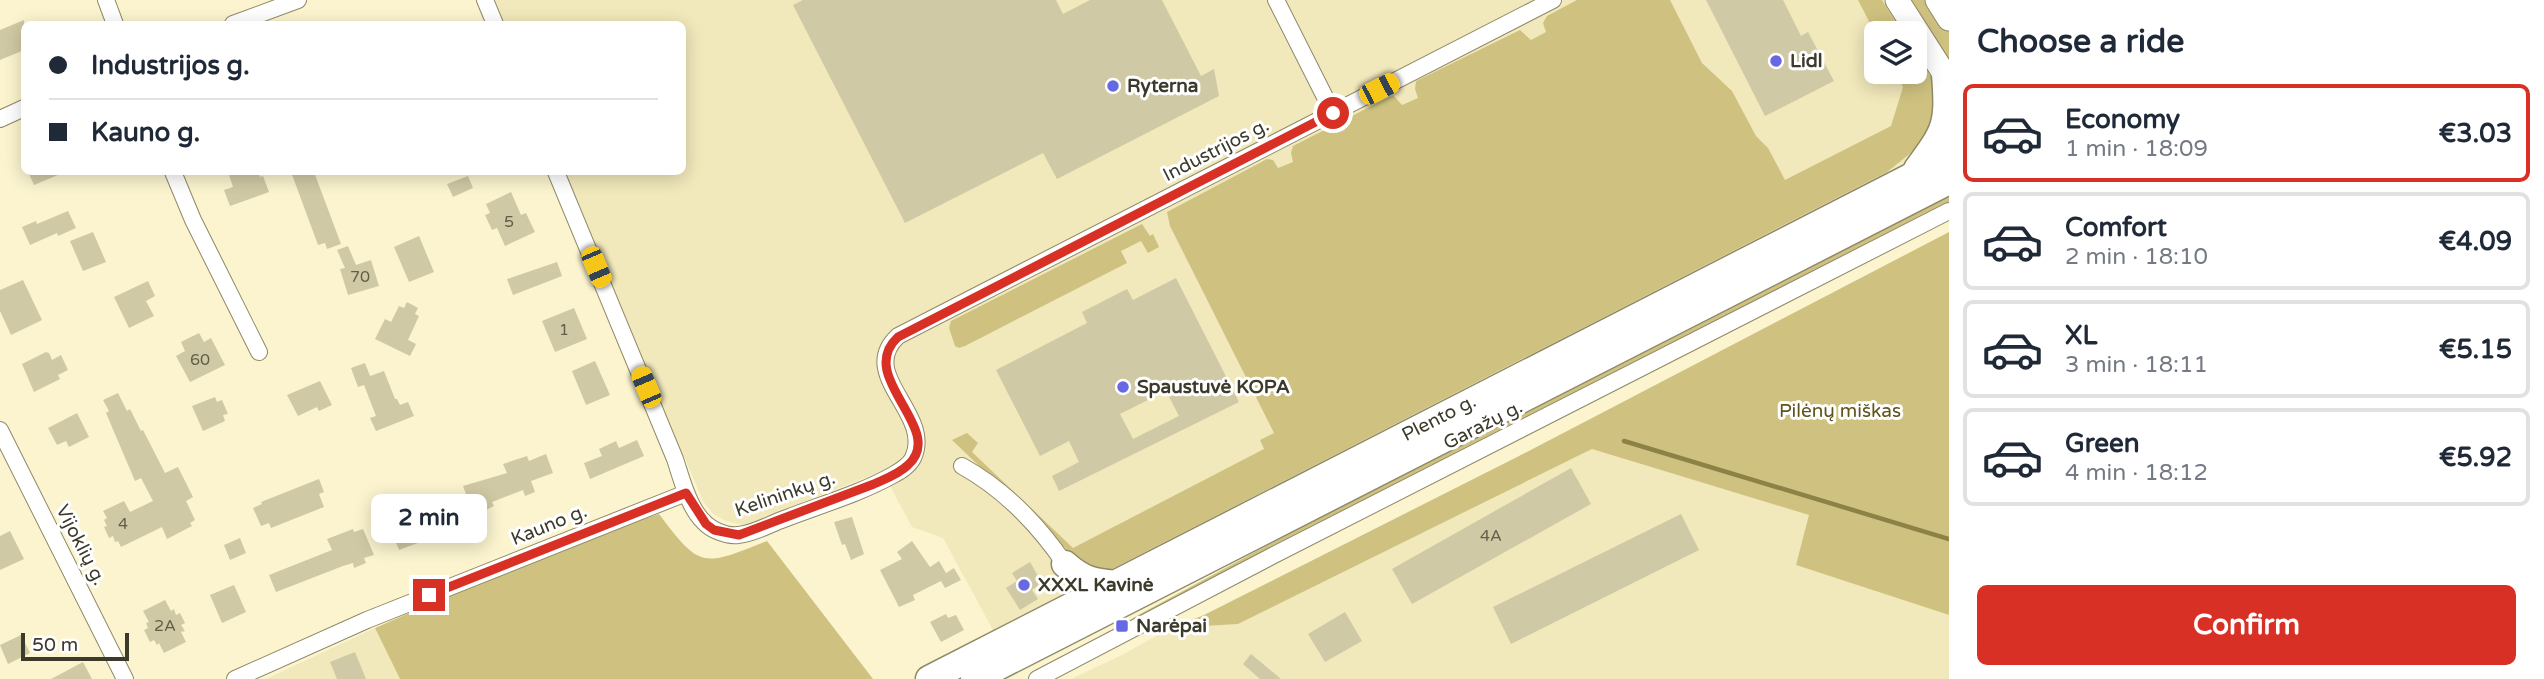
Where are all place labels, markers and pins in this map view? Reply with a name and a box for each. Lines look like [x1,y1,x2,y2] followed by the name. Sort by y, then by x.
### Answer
[1790,50,1822,72] place label: Lidl
[1768,53,1784,69] marker: Lidl
[1127,75,1199,98] place label: Ryterna
[1105,78,1121,94] marker: Ryterna
[1137,376,1290,399] place label: Spaustuvė KOPA
[1115,379,1131,395] marker: Spaustuvė KOPA
[1038,574,1154,596] place label: XXXL Kavinė
[1016,577,1032,593] marker: XXXL Kavinė
[1136,615,1207,638] place label: Narėpai
[1114,618,1130,634] marker: Narėpai

